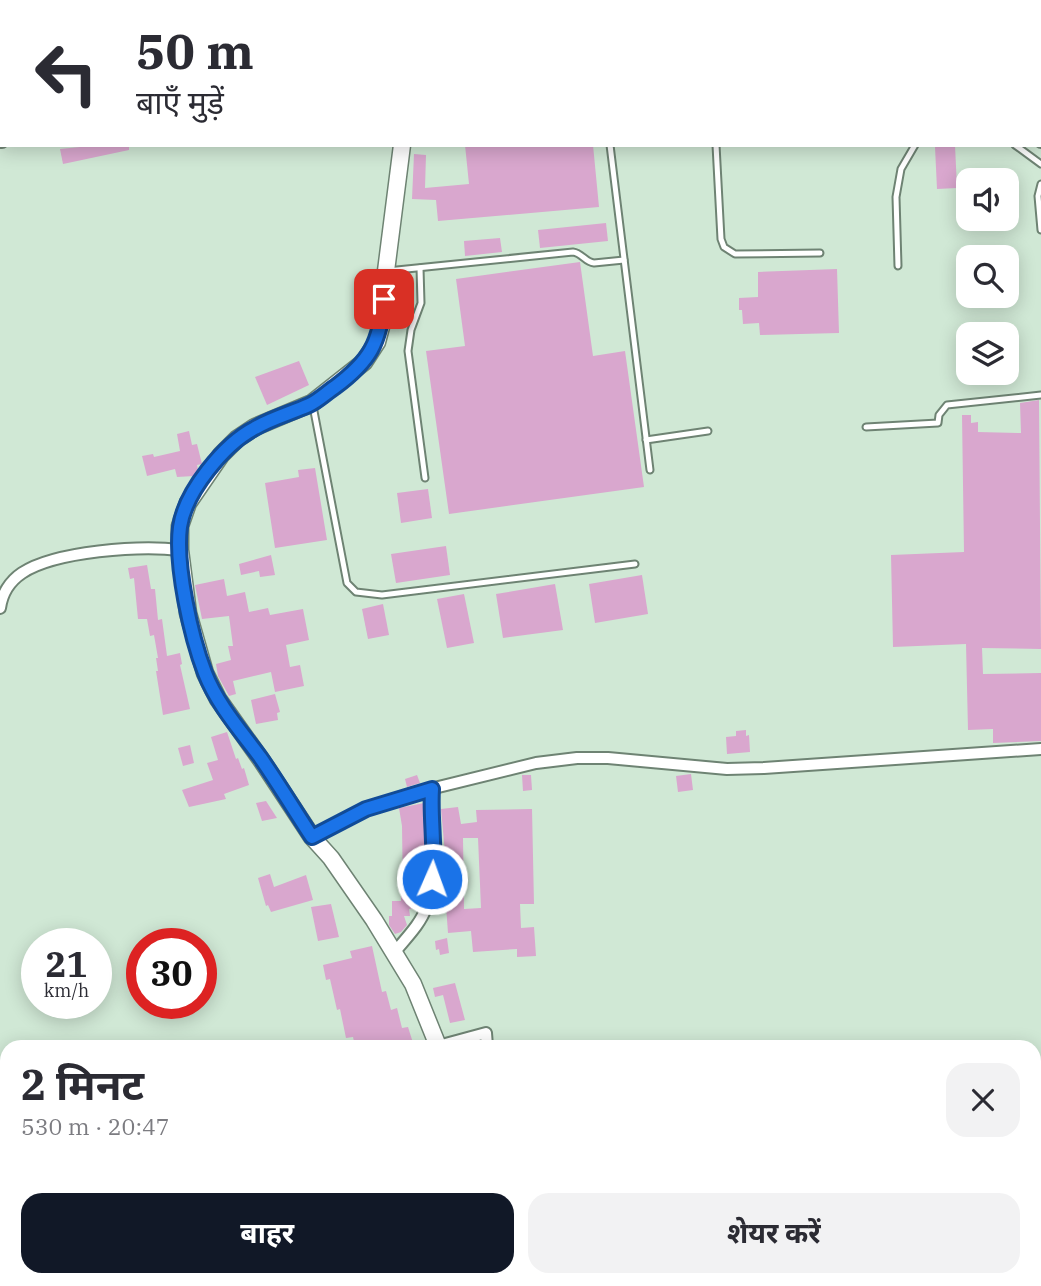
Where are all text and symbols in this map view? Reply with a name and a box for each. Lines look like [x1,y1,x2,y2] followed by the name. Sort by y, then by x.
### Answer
[136,19,254,82] text: 50 m
[21,28,112,119] icon: left
[136,81,224,123] text: बाएँ मुड़ें
[956,168,1019,385] map controls
[956,168,1019,231] button: sound
[956,245,1019,308] button: search
[354,269,414,329] pin
[365,280,403,318] icon: arrive
[956,322,1019,385] button: layers
[395,842,469,916] position arrow
[126,928,217,1019] speed limit sign: 30
[45,941,88,987] text: 21
[44,979,89,1002] text: km/h
[21,1057,144,1112] text: 2 मिनट
[946,1063,1020,1137] button: close
[21,1111,170,1141] text: 530 m · 20:47
[21,1193,514,1273] button: बाहर
[528,1193,1020,1273] button: शेयर करें

